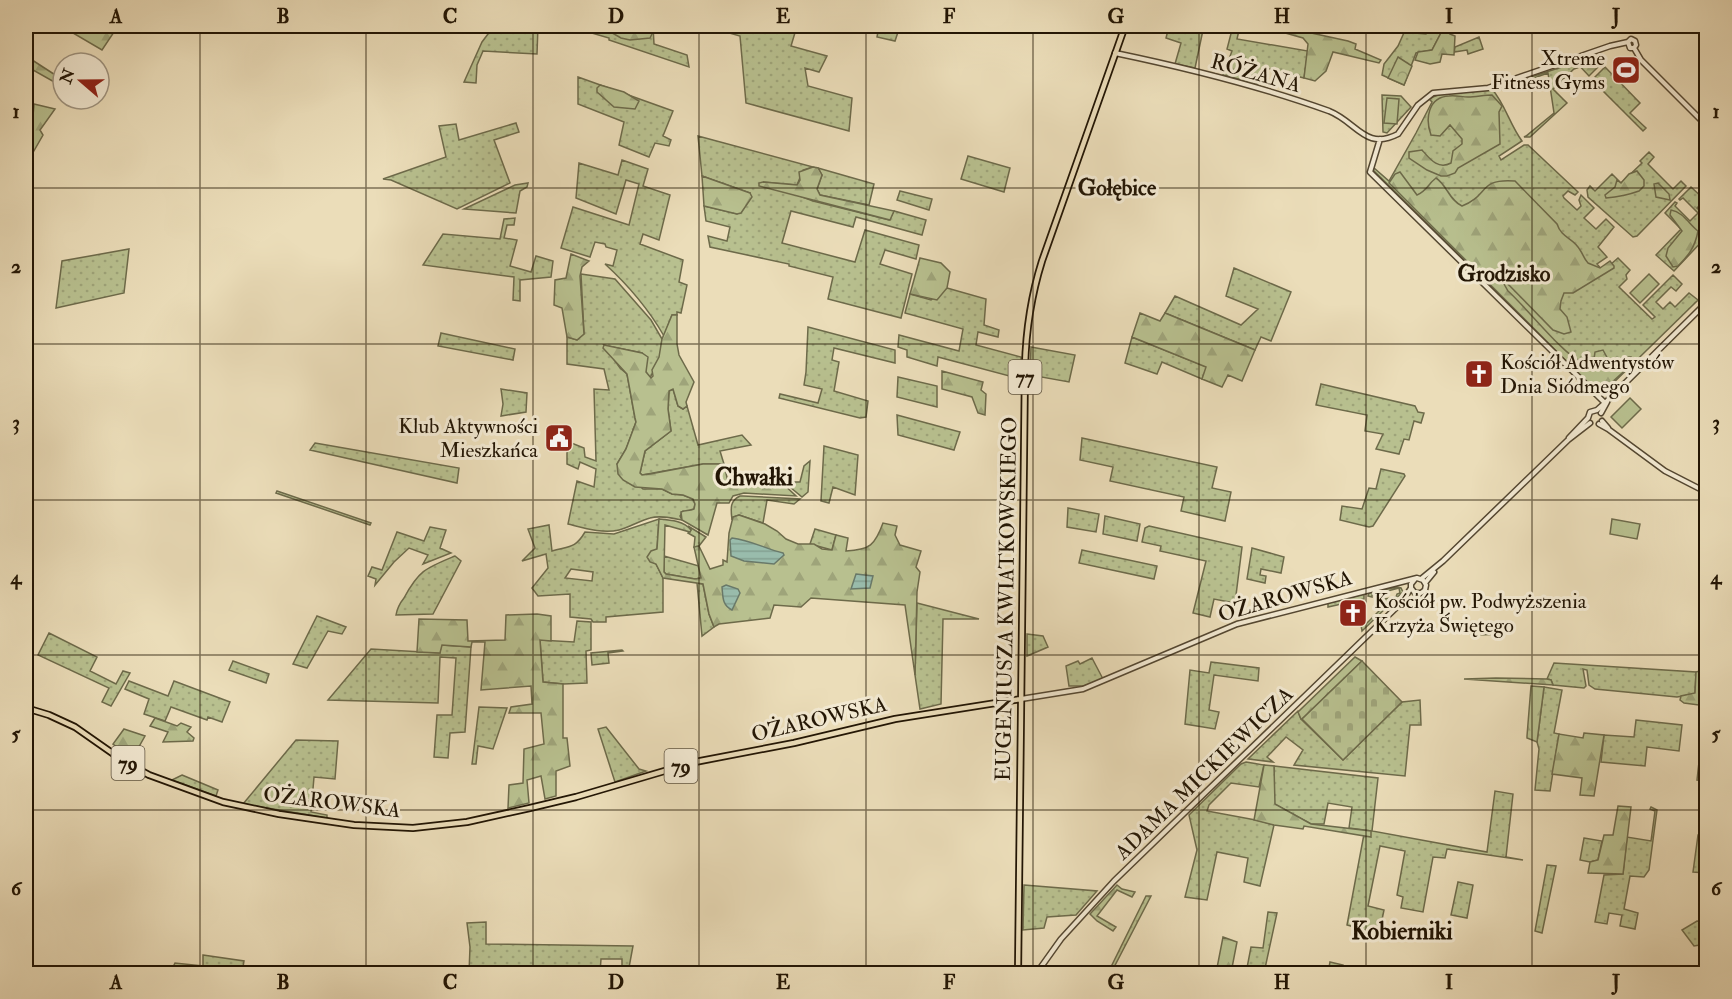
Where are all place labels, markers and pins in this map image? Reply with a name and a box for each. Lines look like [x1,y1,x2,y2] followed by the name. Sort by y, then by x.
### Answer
[1491,45,1605,96] place label: Xtreme Fitness Gyms
[1610,54,1642,86] sports icon: Xtreme Fitness Gyms
[1500,349,1675,400] place label: Kościół Adwentystów Dnia Siódmego
[1463,358,1495,390] church icon: Kościół Adwentystów Dnia Siódmego
[398,413,538,464] place label: Klub Aktywności Mieszkańca
[543,422,575,454] public building icon: Klub Aktywności Mieszkańca
[1374,588,1587,639] place label: Kościół pw. Podwyższenia Krzyża Świętego
[1337,597,1369,629] church icon: Kościół pw. Podwyższenia Krzyża Świętego

